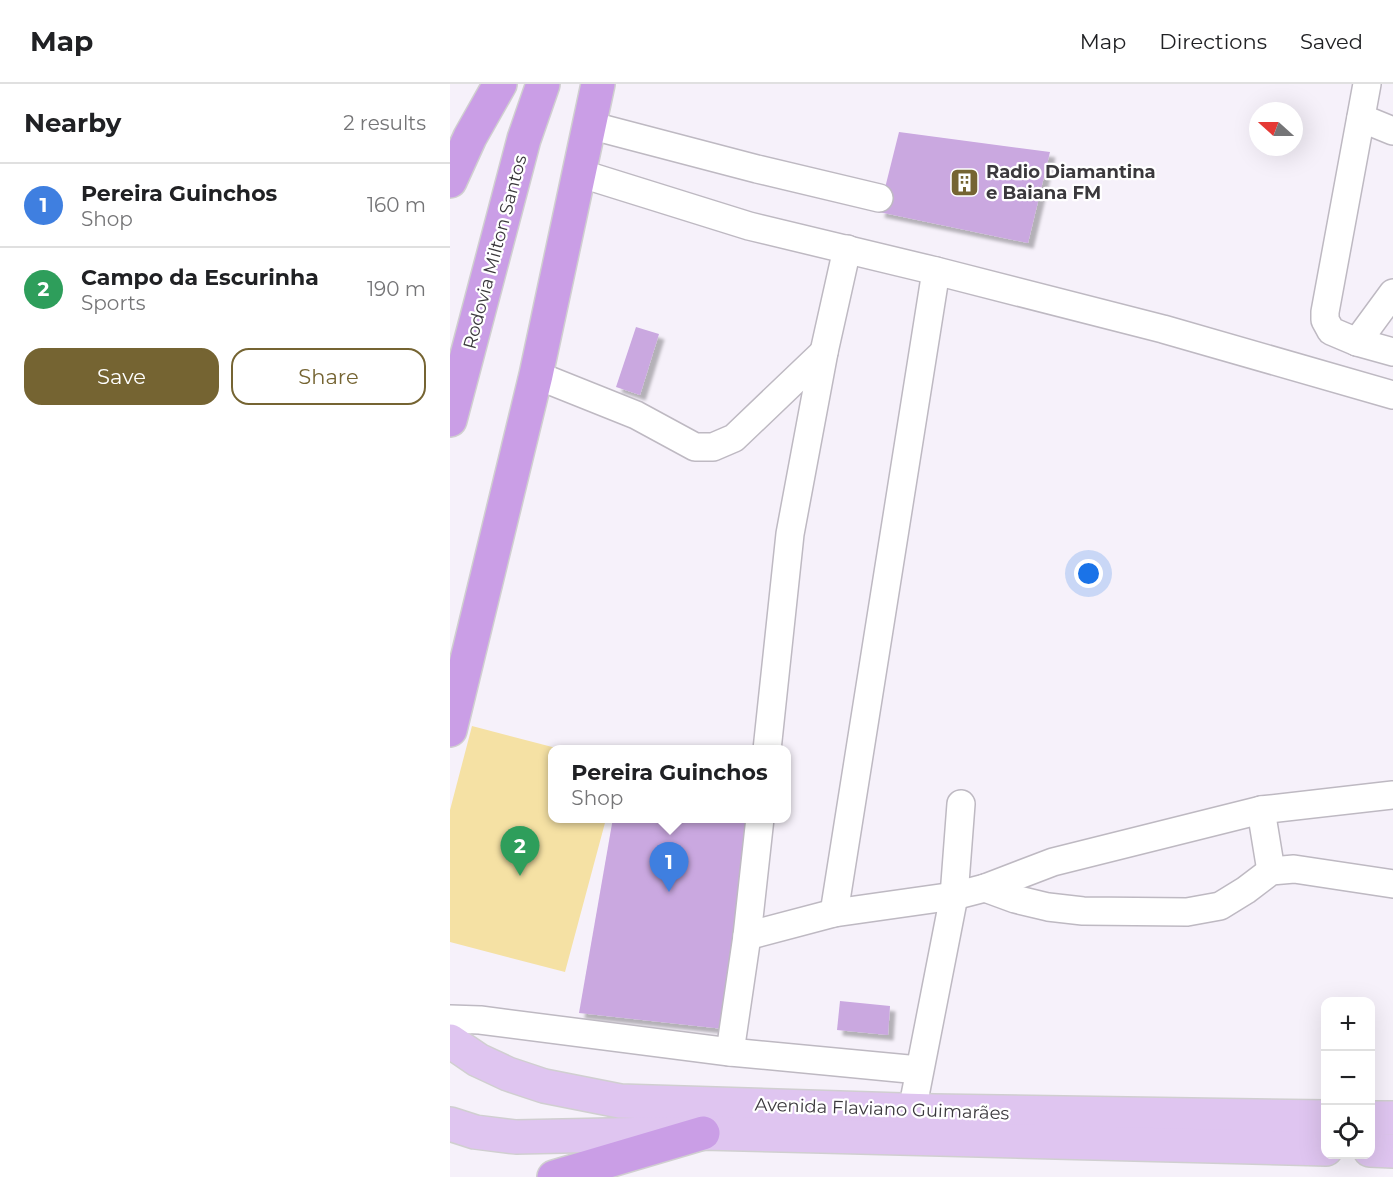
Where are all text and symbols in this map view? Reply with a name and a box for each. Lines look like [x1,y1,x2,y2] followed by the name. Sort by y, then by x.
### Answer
[30,24,93,58] text: Map
[1080,29,1126,54] text: Map
[1159,29,1267,54] text: Directions
[1300,29,1363,54] text: Saved
[1249,102,1303,156] north arrow
[24,107,121,139] text: Nearby
[343,111,426,135] text: 2 results
[458,152,532,352] street label: Rodovia Milton Santos
[986,161,1156,204] place label: Radio Diamantina e Baiana FM
[949,166,981,198] building icon: Radio Diamantina e Baiana FM
[81,180,277,207] text: Pereira Guinchos
[40,193,47,217] text: 1
[367,193,426,217] text: 160 m
[81,207,133,231] text: Shop
[81,264,319,291] text: Campo da Escurinha
[38,277,49,301] text: 2
[367,277,426,301] text: 190 m
[81,291,146,315] text: Sports
[24,348,219,405] button: Save
[231,348,426,405] button: Share
[1074,559,1103,588] your location
[548,745,791,823] popup
[571,759,768,786] text: Pereira Guinchos
[571,786,623,810] text: Shop
[500,826,540,876] pin: 2
[650,842,688,892] pin: 1
[1321,997,1375,1159] map controls
[1321,997,1375,1051] button: +
[1321,1051,1375,1105] button: −
[754,1094,1010,1124] street label: Avenida Flaviano Guimarães
[1321,1105,1375,1159] button: locate

